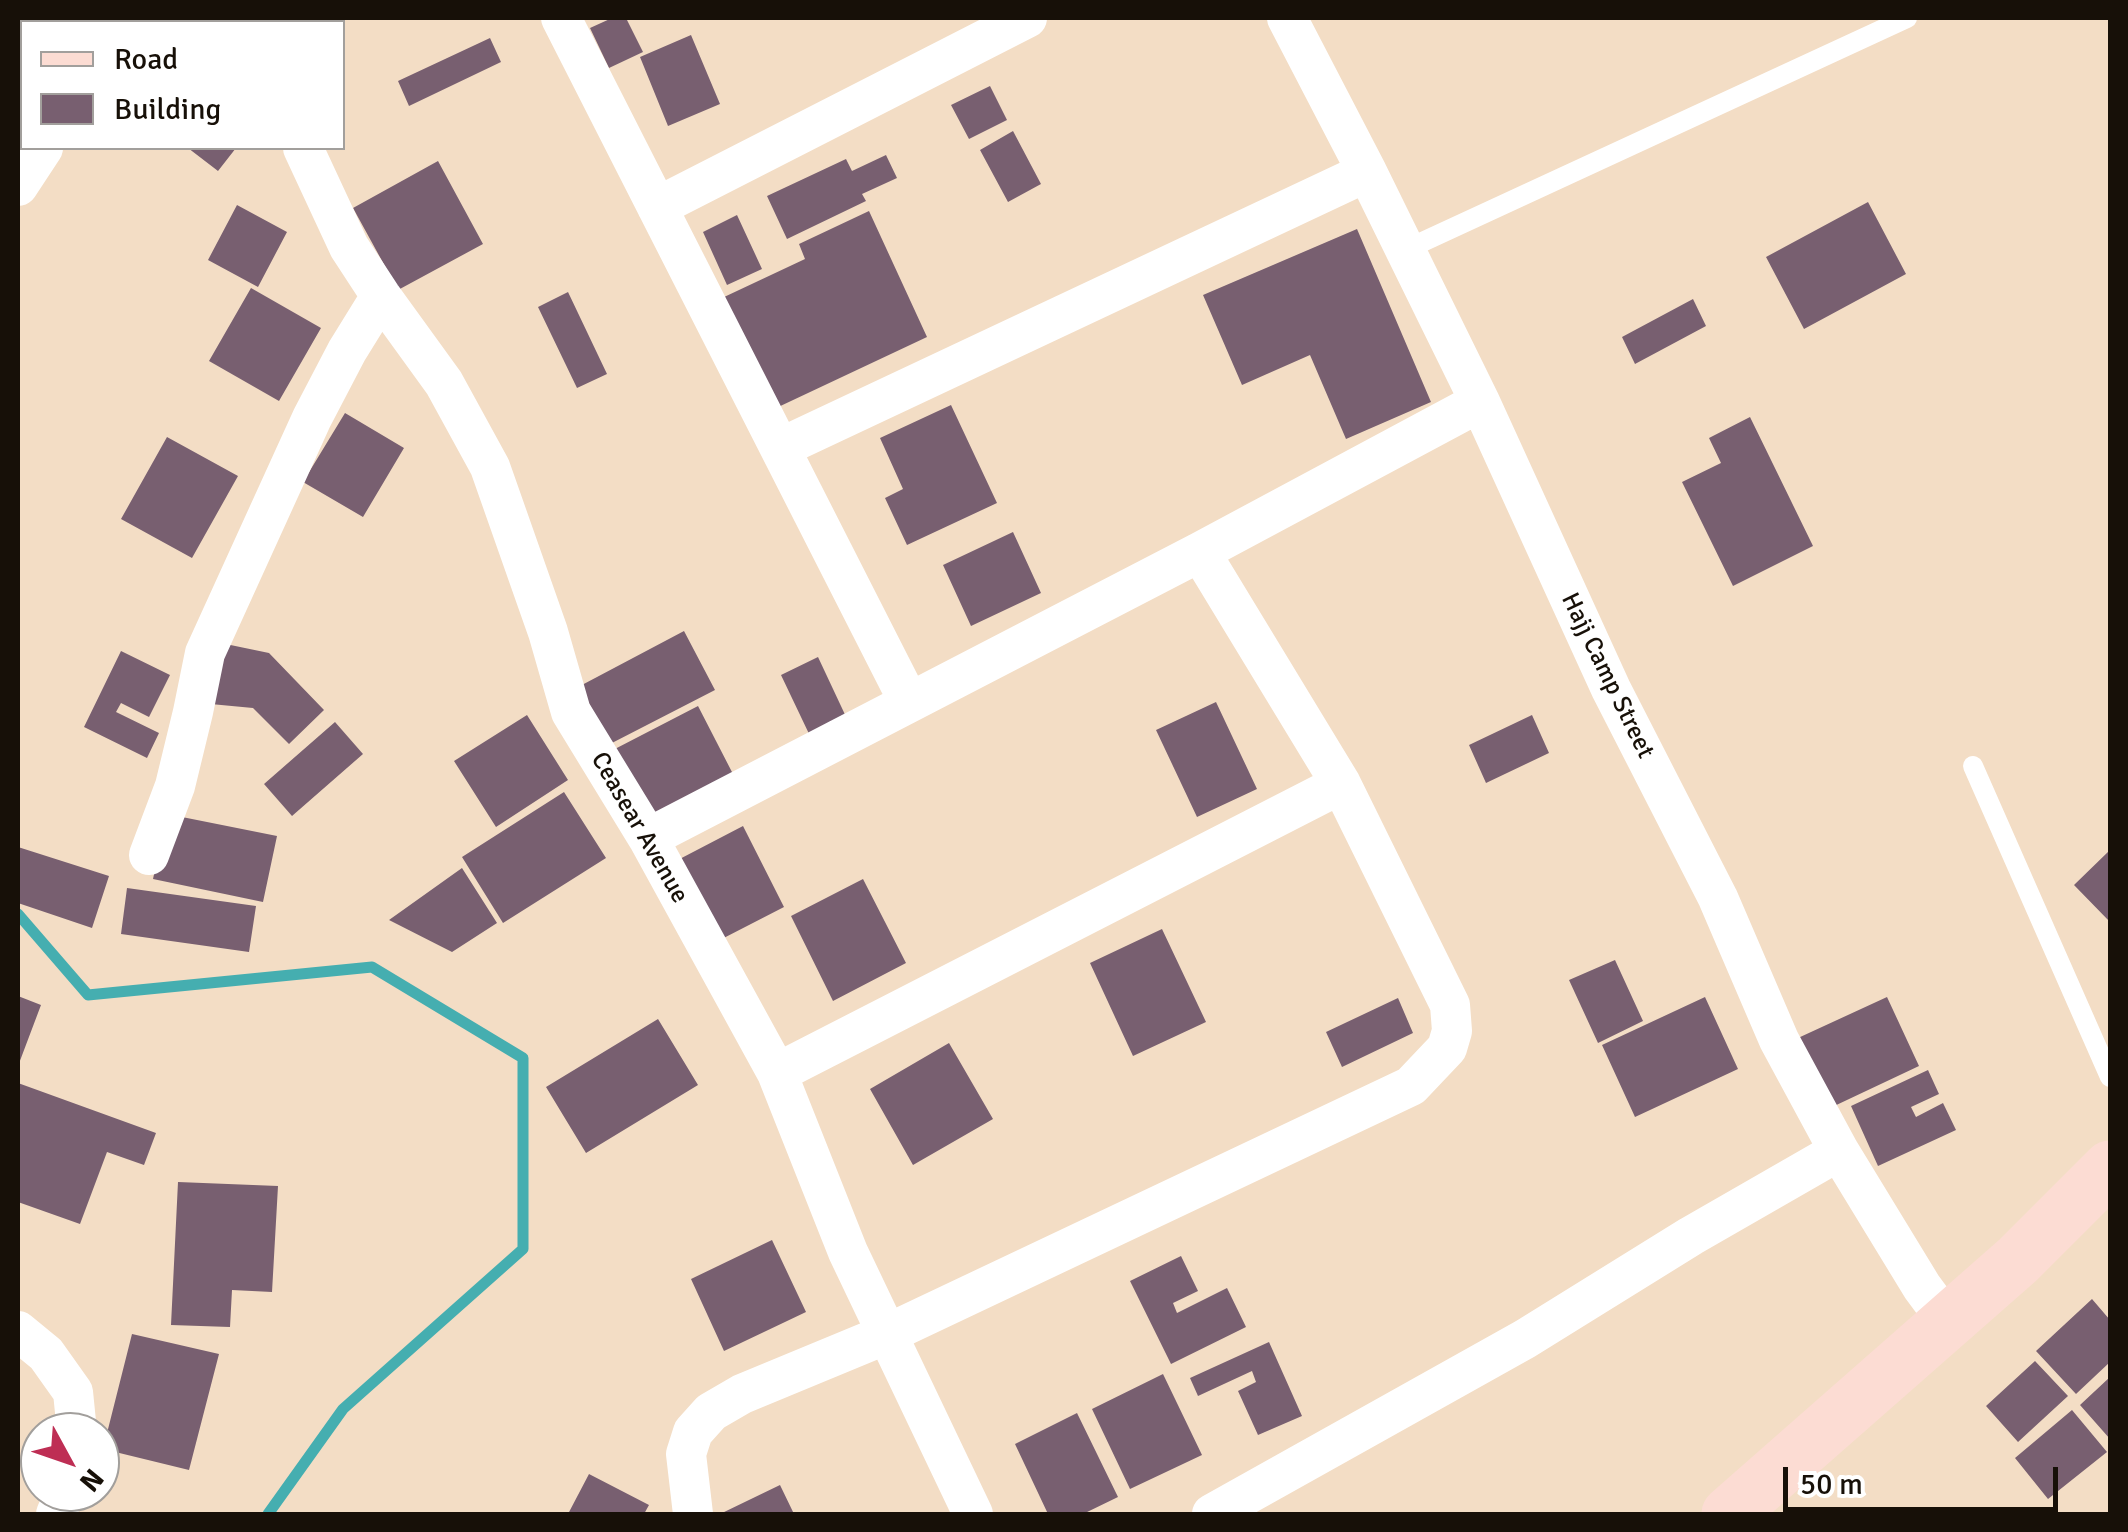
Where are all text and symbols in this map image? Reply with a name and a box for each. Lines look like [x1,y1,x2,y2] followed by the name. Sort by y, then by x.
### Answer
[20,20,345,150] legend
[114,41,178,78] text: Road
[114,91,221,128] text: Building
[1554,588,1660,764] street label: Hajj Camp Street
[584,747,694,909] street label: Ceasear Avenue
[20,1412,120,1512] north arrow
[1788,1447,2063,1509] scale bar
[72,1462,111,1498] text: N
[1800,1466,1863,1503] text: 50 m

